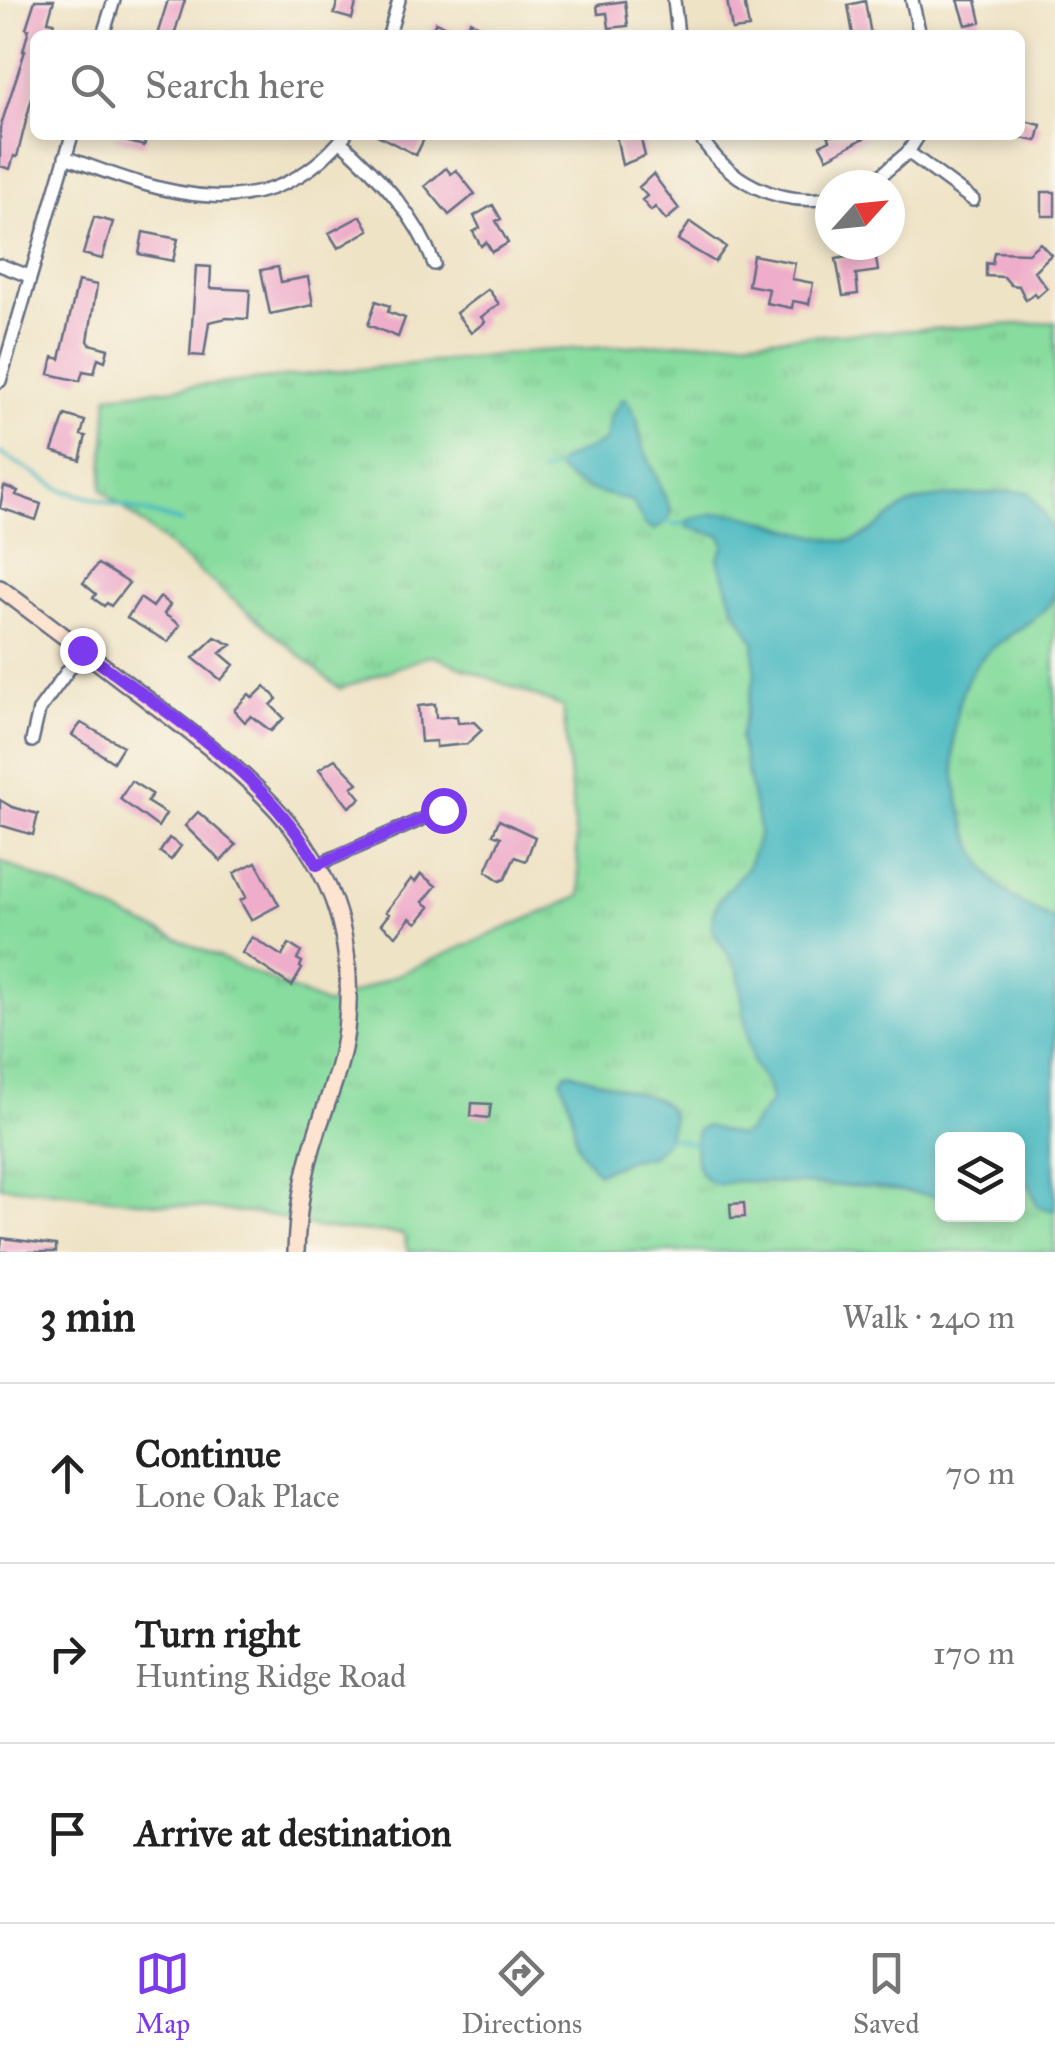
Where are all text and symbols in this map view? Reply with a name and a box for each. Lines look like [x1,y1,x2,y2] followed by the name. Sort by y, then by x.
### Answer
[30,30,1025,140] search box
[65,58,120,113] icon: search
[145,62,325,108] text: Search here
[815,170,905,260] north arrow
[60,628,106,674] route end
[421,788,467,834] route start
[935,1132,1025,1222] map controls
[935,1132,1025,1222] button: layers
[40,1291,135,1343] text: 3 min
[842,1298,1015,1337] text: Walk · 240 m
[135,1431,281,1477] text: Continue
[40,1446,95,1501] icon: ahead
[946,1454,1015,1493] text: 70 m
[135,1477,340,1516] text: Lone Oak Place
[135,1611,301,1657] text: Turn right
[40,1626,95,1681] icon: right
[933,1634,1015,1673] text: 170 m
[135,1657,406,1696] text: Hunting Ridge Road
[40,1806,95,1861] icon: arrive
[135,1810,452,1856] text: Arrive at destination
[135,1946,190,2041] tab: Map
[461,1946,582,2041] tab: Directions
[853,1946,920,2041] tab: Saved

